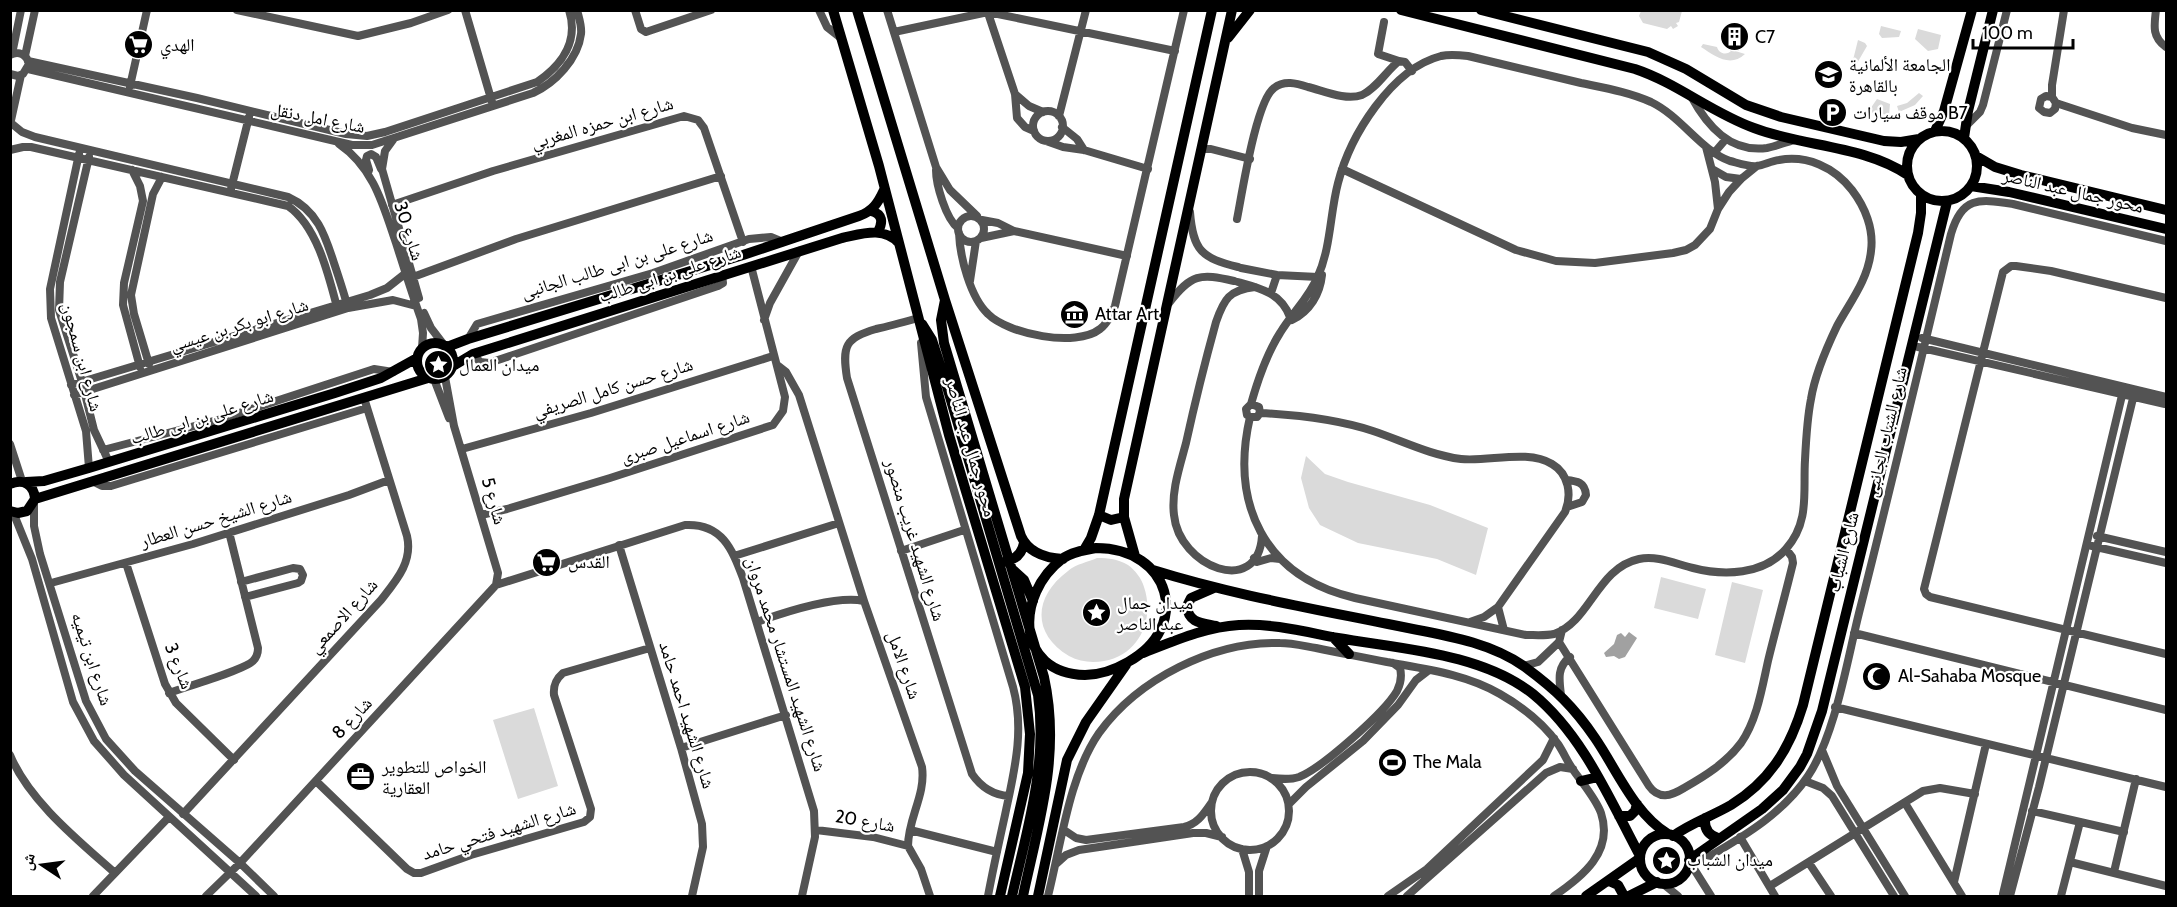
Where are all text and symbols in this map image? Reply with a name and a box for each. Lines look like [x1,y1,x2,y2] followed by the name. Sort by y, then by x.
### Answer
[1973,12,2074,50] scale bar
[1718,21,1750,53] building icon: C7
[1982,22,2033,44] text: 100 m
[1755,26,1775,48] place label: C7
[123,29,155,61] supermarket icon: الهدي
[160,34,195,60] place label: الهدي
[1849,54,1950,97] place label: الجامعة الألمانية بالقاهرة
[1812,59,1844,91] school or university icon: الجامعة الألمانية بالقاهرة
[528,92,677,157] street label: شارع ابن حمزه المغربي
[1816,97,1848,129] parking icon: موقف سيارات B7
[269,98,367,138] street label: شارع امل دنقل
[1853,102,1968,124] place label: موقف سيارات B7
[1999,164,2146,218] street label: محور جمال عبد الناصر
[389,199,429,263] street label: شارع 30
[518,224,716,304] street label: شارع على بن ابى طالب الجانبى
[596,241,744,307] street label: شارع على بن ابى طالب
[167,293,312,360] street label: شارع ابو بكر بن عيسي
[1058,298,1090,330] museum icon: Attar Art
[57,300,107,414] street label: شارع ابن سمجون
[1095,303,1159,325] place label: Attar Art
[422,349,454,381] place icon: ميدان العمال
[530,353,697,426] street label: شارع حسن كامل الصريفي
[459,354,539,376] place label: ميدان العمال
[1860,365,1912,499] street label: شارع الشباب الجانبى
[940,374,1001,519] street label: محور جمال عبد الناصر
[128,385,276,449] street label: شارع على بن ابى طالب
[618,406,752,468] street label: شارع اسماعيل صبرى
[880,455,950,624] street label: شارع الشهيد غريب منصور
[477,475,511,527] street label: شارع 5
[137,486,295,554] street label: شارع الشيخ حسن العطار
[1822,510,1864,594] street label: شارع الشباب
[531,546,563,578] supermarket icon: القدس
[568,551,610,573] place label: القدس
[741,554,831,774] street label: شارع الشهيد المستشار محمد مروان
[304,574,385,660] street label: شارع الاصمعي
[1116,592,1193,635] place label: ميدان جمال عبد الناصر
[1080,597,1112,629] place icon: ميدان جمال عبد الناصر
[67,610,117,708] street label: شارع ابن تيميه
[882,628,926,702] street label: شارع الامل
[654,639,720,791] street label: شارع الشهيد احمد حامد
[160,640,198,692] street label: شارع 3
[1861,660,1893,692] mosque icon: Al-Sahaba Mosque
[1898,665,2041,687] place label: Al-Sahaba Mosque
[327,693,377,743] street label: شارع 8
[1376,746,1408,778] sports icon: The Mala
[1413,751,1482,773] place label: The Mala
[381,756,486,799] place label: الخواص للتطوير العقارية
[345,761,377,793] office icon: الخواص للتطوير العقارية
[420,797,579,868] street label: شارع الشهيد فتحي حامد
[833,805,897,837] street label: شارع 20
[12,835,72,895] north arrow
[1650,844,1682,876] place icon: ميدان الشباب
[1687,849,1773,871] place label: ميدان الشباب
[17,851,39,872] text: ش

